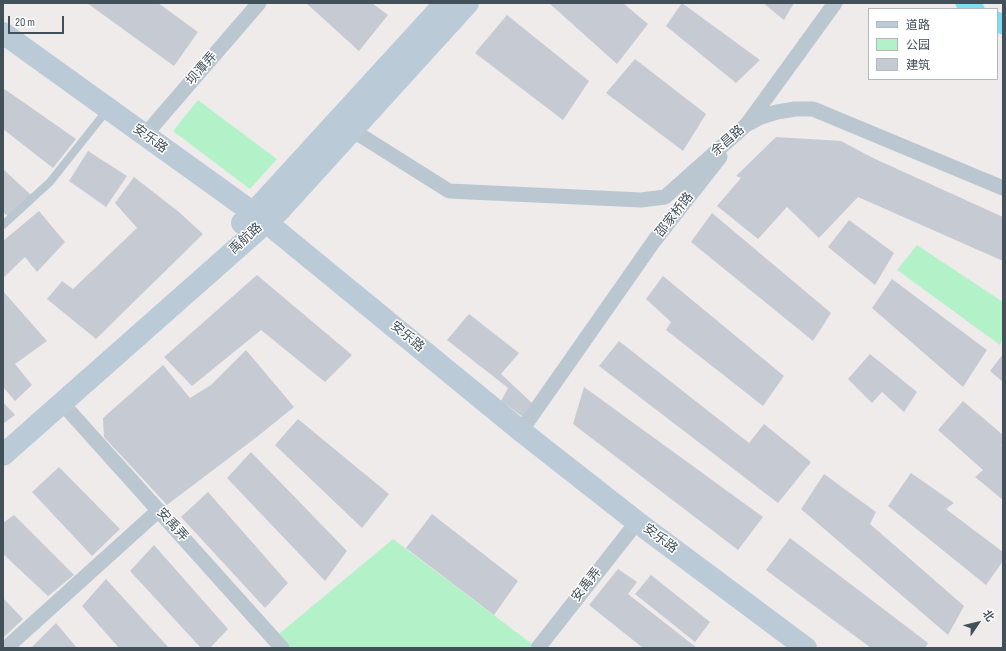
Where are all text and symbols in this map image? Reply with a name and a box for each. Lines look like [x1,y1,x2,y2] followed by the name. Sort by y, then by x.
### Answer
[10,8,66,34] scale bar
[868,8,998,80] legend
[15,15,35,30] text: 20 m
[906,18,930,33] text: 道路
[906,38,930,53] text: 公园
[183,49,221,89] street label: 坝潭弄
[906,58,930,73] text: 建筑
[130,121,170,157] street label: 安乐路
[708,122,748,160] street label: 余昌路
[653,190,697,240] street label: 邵家桥路
[226,220,266,258] street label: 禹航路
[387,318,427,356] street label: 安乐路
[153,505,191,545] street label: 安禹弄
[640,521,680,557] street label: 安乐路
[569,565,605,605] street label: 安禹弄
[958,603,998,643] north arrow
[980,608,997,624] text: 北

